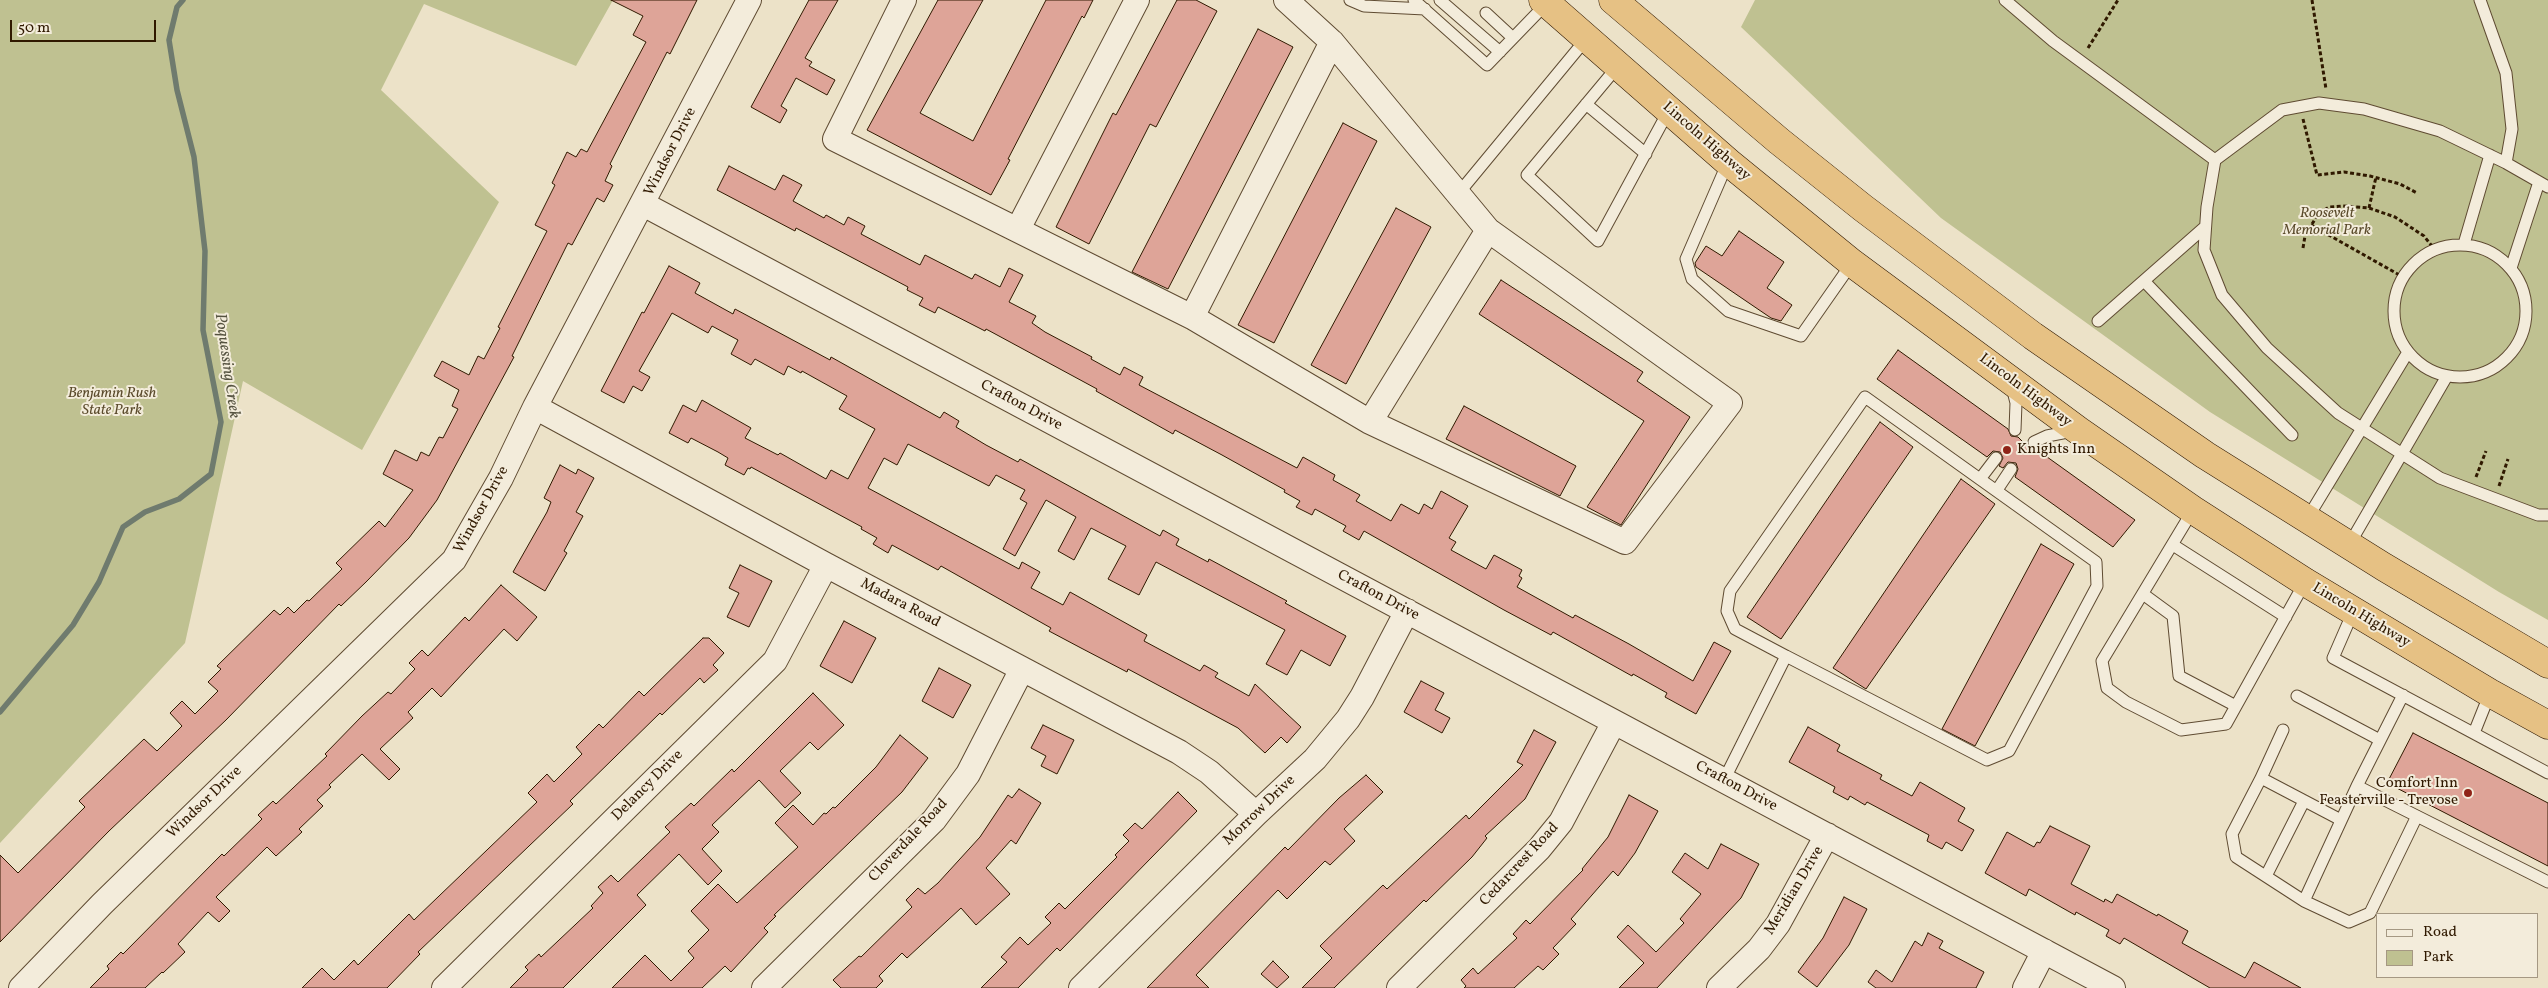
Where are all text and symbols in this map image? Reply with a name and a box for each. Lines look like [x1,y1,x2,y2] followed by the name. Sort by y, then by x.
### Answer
[12,10,159,42] scale bar
[18,18,50,39] text: 50 m
[1658,99,1754,185] street label: Lincoln Highway
[641,105,701,199] street label: Windsor Drive
[2283,205,2371,240] park label: Roosevelt Memorial Park
[209,312,243,420] water label: Poquessing Creek
[1975,350,2075,432] street label: Lincoln Highway
[977,377,1065,435] street label: Crafton Drive
[68,385,156,420] park label: Benjamin Rush State Park
[2017,441,2095,459] place label: Knights Inn
[2001,444,2013,456] marker: Knights Inn
[451,463,513,557] street label: Windsor Drive
[1334,567,1422,625] street label: Crafton Drive
[857,575,943,633] street label: Madara Road
[2309,580,2413,652] street label: Lincoln Highway
[609,747,687,825] street label: Delancy Drive
[1692,758,1780,816] street label: Crafton Drive
[164,763,246,843] street label: Windsor Drive
[1220,772,1300,850] street label: Morrow Drive
[2319,775,2458,810] place label: Comfort Inn Feasterville - Trevose
[2462,787,2474,799] marker: Comfort Inn Feasterville - Trevose
[866,795,952,887] street label: Cloverdale Road
[1477,819,1563,911] street label: Cedarcrest Road
[1761,843,1829,939] street label: Meridian Drive
[2376,913,2538,978] legend
[2423,922,2457,943] text: Road
[2423,947,2454,968] text: Park

